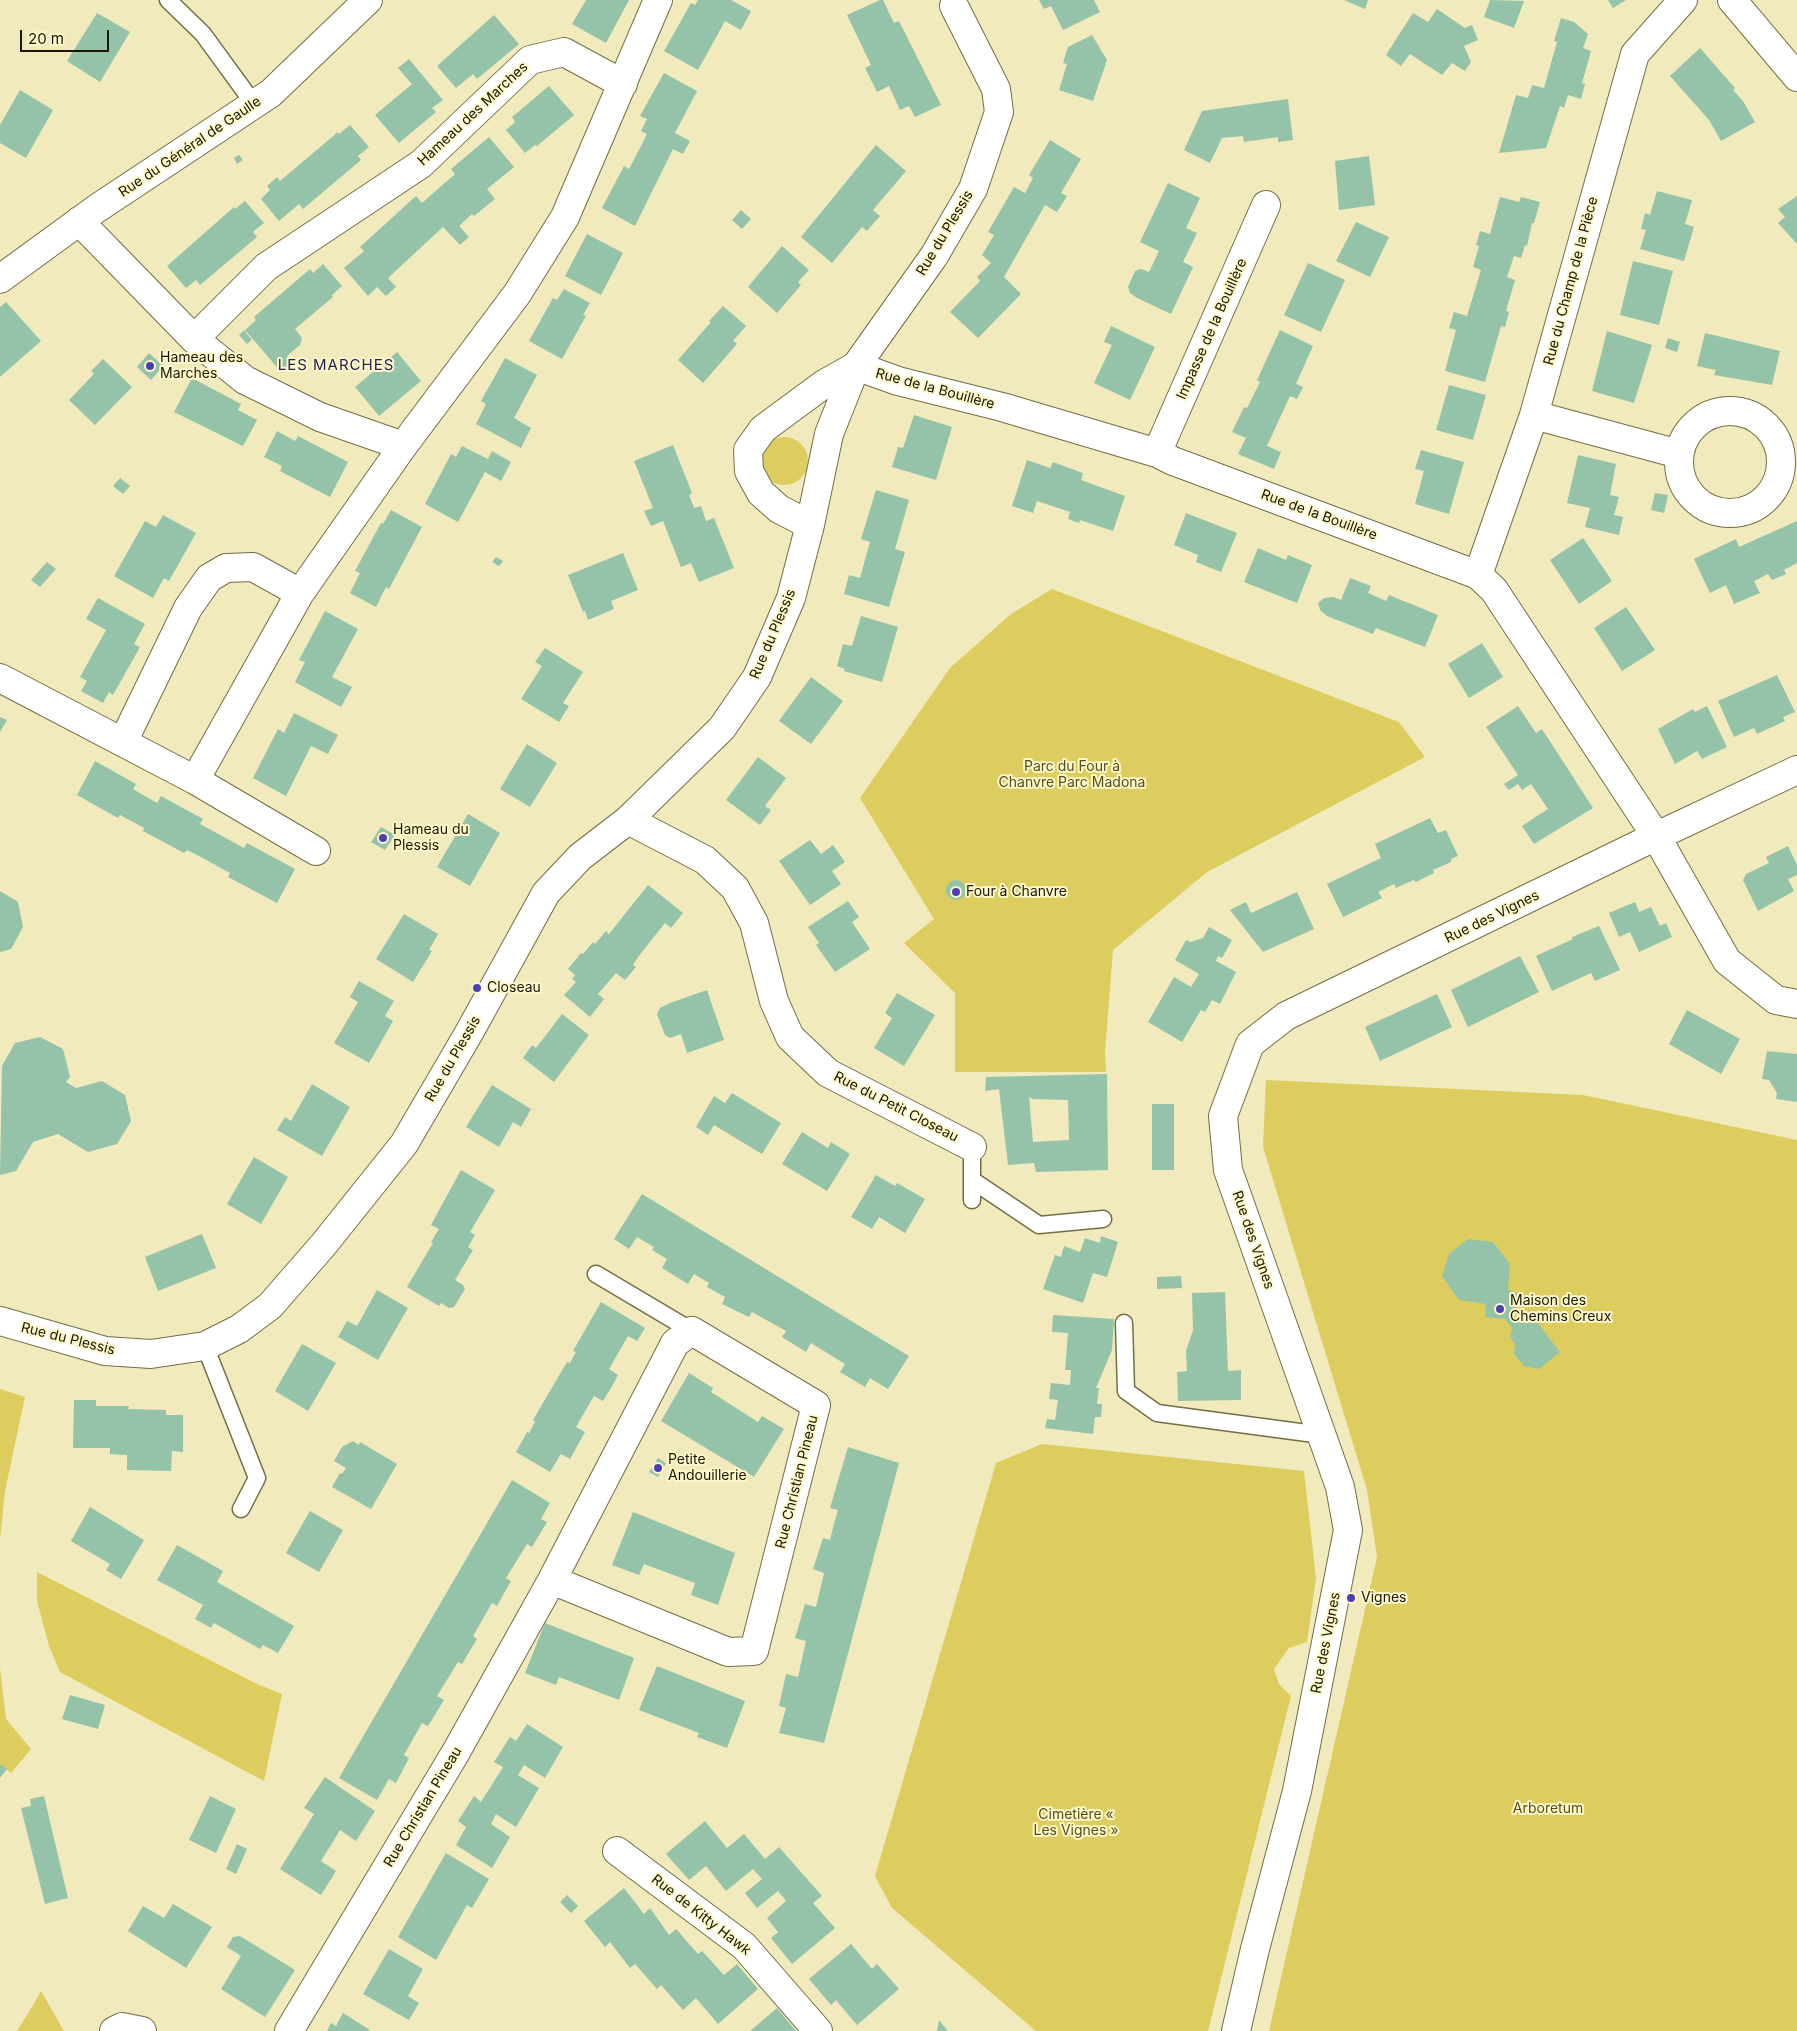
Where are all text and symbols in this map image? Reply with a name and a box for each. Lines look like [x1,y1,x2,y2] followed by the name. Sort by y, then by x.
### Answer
[22,20,111,52] scale bar
[28,29,64,48] text: 20 m
[414,59,532,169] street label: Hameau des Marches
[116,93,264,201] street label: Rue du Général de Gaulle
[913,187,977,279] street label: Rue du Plessis
[1540,195,1602,367] street label: Rue du Champ de la Pièce
[1173,256,1251,402] street label: Impasse de la Bouillère
[160,350,243,382] place label: Hameau des Marches
[276,356,396,374] district label: LES MARCHES
[144,360,156,372] marker: Hameau des Marches
[874,365,996,413] street label: Rue de la Bouillère
[1259,486,1379,544] street label: Rue de la Bouillère
[746,586,800,682] street label: Rue du Plessis
[999,759,1145,792] park label: Parc du Four à Chanvre Parc Madona
[393,822,469,854] place label: Hameau du Plessis
[377,832,389,844] marker: Hameau du Plessis
[966,884,1067,900] place label: Four à Chanvre
[950,886,962,898] marker: Four à Chanvre
[1442,887,1542,947] street label: Rue des Vignes
[487,980,541,996] place label: Closeau
[471,982,483,994] marker: Closeau
[422,1013,484,1105] street label: Rue du Plessis
[831,1068,961,1146] street label: Rue du Petit Closeau
[1228,1189,1278,1291] street label: Rue des Vignes
[1510,1293,1611,1325] place label: Maison des Chemins Creux
[1494,1303,1506,1315] marker: Maison des Chemins Creux
[19,1319,117,1359] street label: Rue du Plessis
[772,1413,822,1551] street label: Rue Christian Pineau
[668,1452,747,1484] place label: Petite Andouillerie
[652,1462,664,1474] marker: Petite Andouillerie
[1361,1590,1406,1606] place label: Vignes
[1308,1591,1344,1695] street label: Rue des Vignes
[1345,1592,1357,1604] marker: Vignes
[380,1744,466,1870] street label: Rue Christian Pineau
[1513,1801,1583,1817] park label: Arboretum
[1034,1807,1118,1840] park label: Cimetière « Les Vignes »
[648,1871,754,1959] street label: Rue de Kitty Hawk

